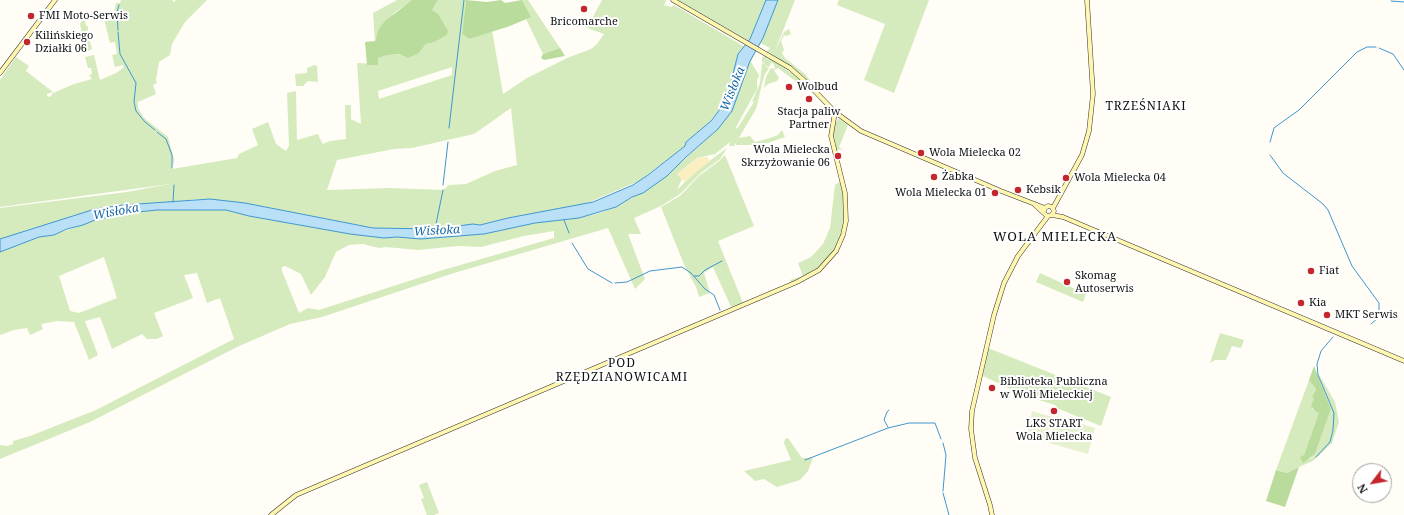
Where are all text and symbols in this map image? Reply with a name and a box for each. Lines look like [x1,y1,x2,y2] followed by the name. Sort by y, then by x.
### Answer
[579,4,589,14] marker: Bricomarche
[39,9,128,23] place label: FMI Moto-Serwis
[26,11,36,21] marker: FMI Moto-Serwis
[550,15,618,29] place label: Bricomarche
[35,29,93,55] place label: Kilińskiego Działki 06
[22,37,32,47] marker: Kilińskiego Działki 06
[718,65,748,113] water label: Wisłoka
[797,80,838,94] place label: Wolbud
[784,82,794,92] marker: Wolbud
[804,94,814,104] marker: Stacja paliw Partner
[1105,100,1187,114] district label: TRZEŚNIAKI
[777,105,841,131] place label: Stacja paliw Partner
[741,143,830,169] place label: Wola Mielecka Skrzyżowanie 06
[929,146,1021,160] place label: Wola Mielecka 02
[916,148,926,158] marker: Wola Mielecka 02
[833,151,843,161] marker: Wola Mielecka Skrzyżowanie 06
[942,170,974,184] place label: Żabka
[1074,171,1166,185] place label: Wola Mielecka 04
[929,172,939,182] marker: Żabka
[1061,173,1071,183] marker: Wola Mielecka 04
[1026,183,1061,197] place label: Kebsik
[1013,185,1023,195] marker: Kebsik
[895,186,987,200] place label: Wola Mielecka 01
[990,188,1000,198] marker: Wola Mielecka 01
[92,201,140,223] water label: Wisłoka
[414,223,460,239] water label: Wisłoka
[993,229,1117,245] district label: WOLA MIELECKA
[1319,264,1339,278] place label: Fiat
[1306,266,1316,276] marker: Fiat
[1075,269,1134,295] place label: Skomag Autoserwis
[1062,277,1072,287] marker: Skomag Autoserwis
[1309,296,1326,310] place label: Kia
[1296,298,1306,308] marker: Kia
[1335,308,1398,322] place label: MKT Serwis
[1322,310,1332,320] marker: MKT Serwis
[556,357,688,385] district label: POD RZĘDZIANOWICAMI
[1000,375,1108,401] place label: Biblioteka Publiczna w Woli Mieleckiej
[987,383,997,393] marker: Biblioteka Publiczna w Woli Mieleckiej
[1049,406,1059,416] marker: LKS START Wola Mielecka
[1016,417,1092,443] place label: LKS START Wola Mielecka
[1352,463,1392,503] north arrow
[1353,481,1371,497] text: N

